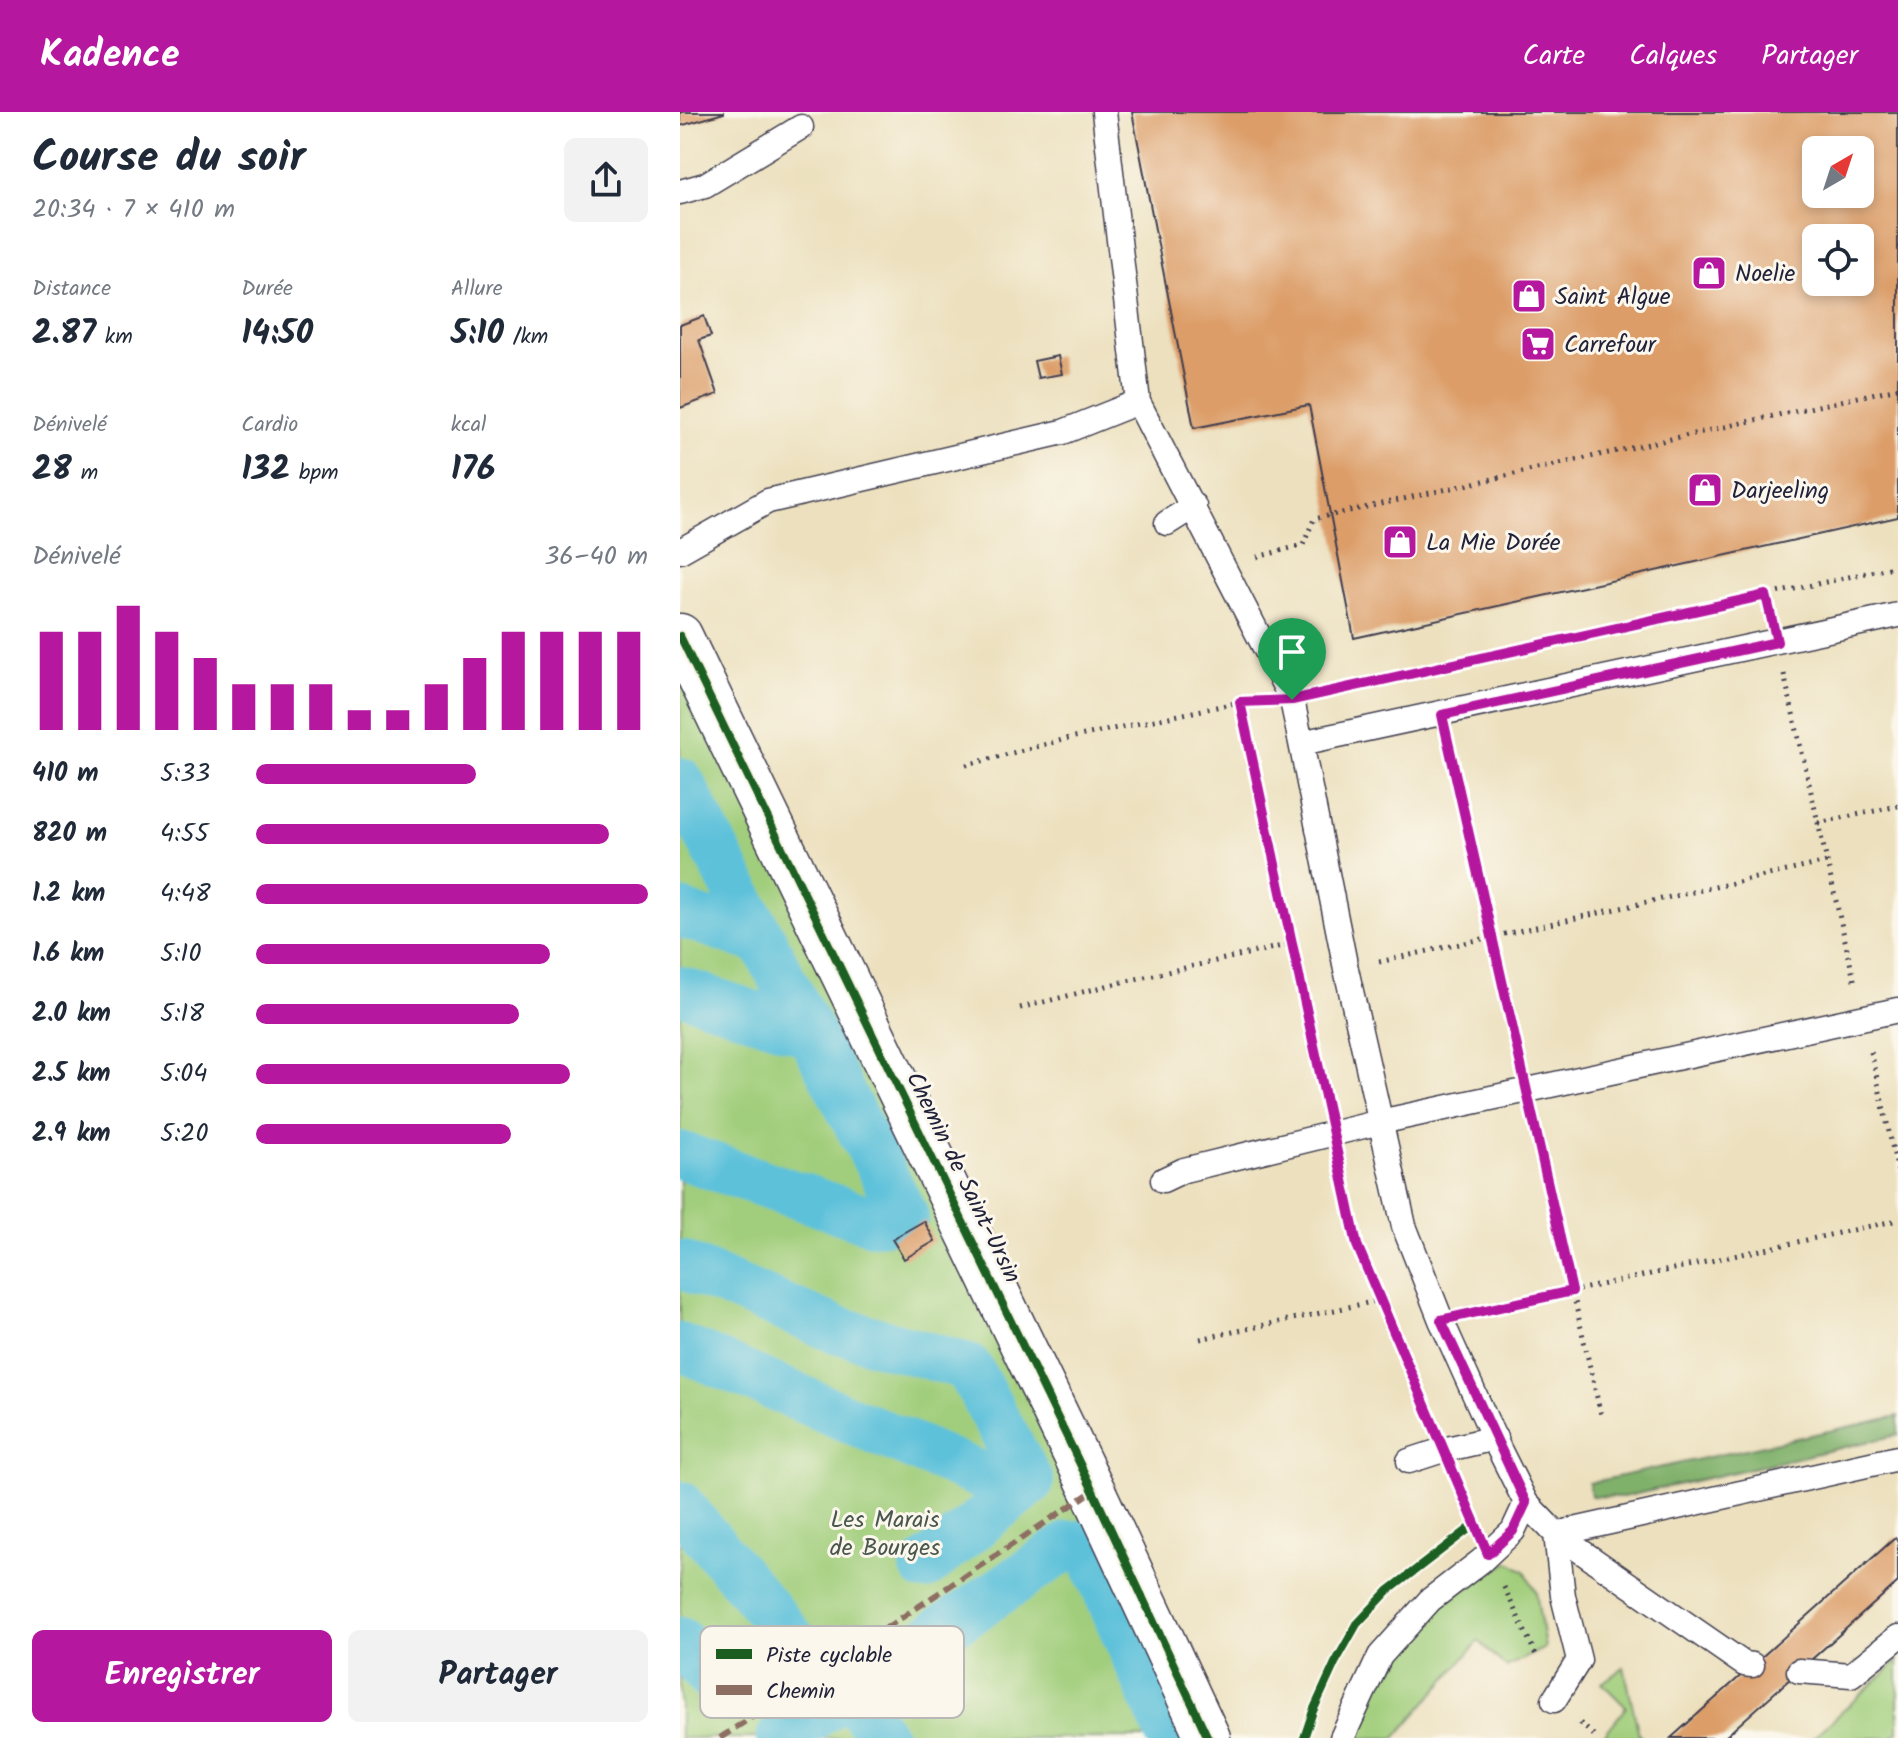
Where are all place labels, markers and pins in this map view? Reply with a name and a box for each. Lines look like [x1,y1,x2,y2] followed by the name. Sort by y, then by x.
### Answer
[1690,254,1728,292] shop icon: Noelie
[1735,255,1796,294] place label: Noelie
[1510,277,1548,315] shop icon: Saint Algue
[1555,278,1671,317] place label: Saint Algue
[1519,325,1557,363] supermarket icon: Carrefour
[1564,326,1658,365] place label: Carrefour
[1686,471,1724,509] shop icon: Darjeeling
[1731,472,1829,511] place label: Darjeeling
[1381,523,1419,561] shop icon: La Mie Dorée
[1426,524,1561,563] place label: La Mie Dorée
[1258,618,1326,700] pin

